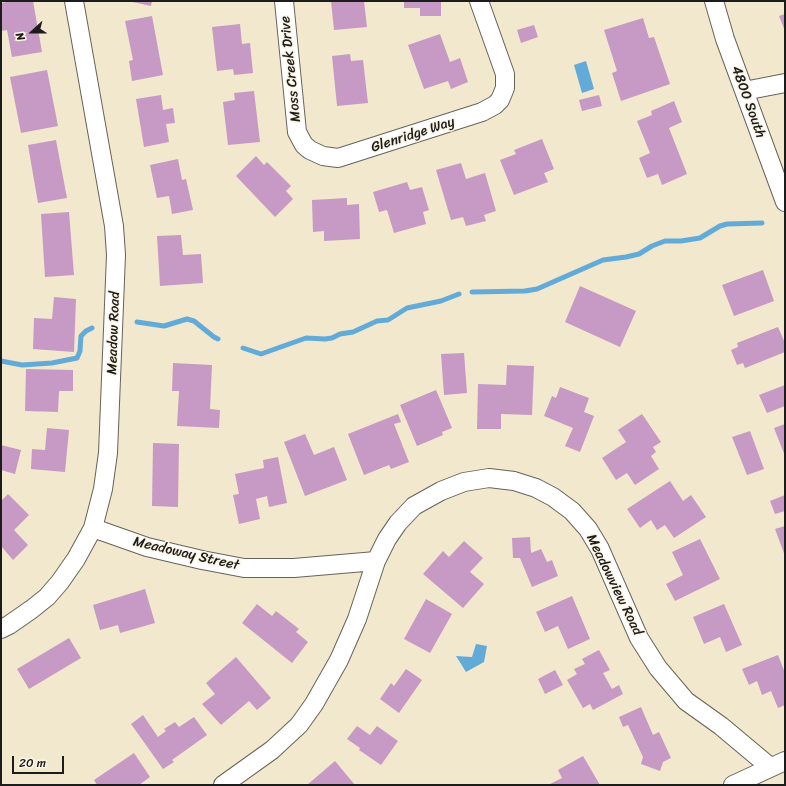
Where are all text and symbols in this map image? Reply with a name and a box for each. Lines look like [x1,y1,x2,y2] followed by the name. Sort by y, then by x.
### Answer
[12,12,52,52] north arrow
[277,15,305,123] street label: Moss Creek Drive
[10,30,31,43] text: N
[727,64,769,140] street label: 4800 South
[369,114,457,156] street label: Glenridge Way
[104,291,124,375] street label: Meadow Road
[582,532,646,638] street label: Meadowview Road
[131,534,241,574] street label: Meadoway Street
[14,748,66,774] scale bar
[19,752,46,774] text: 20 m

